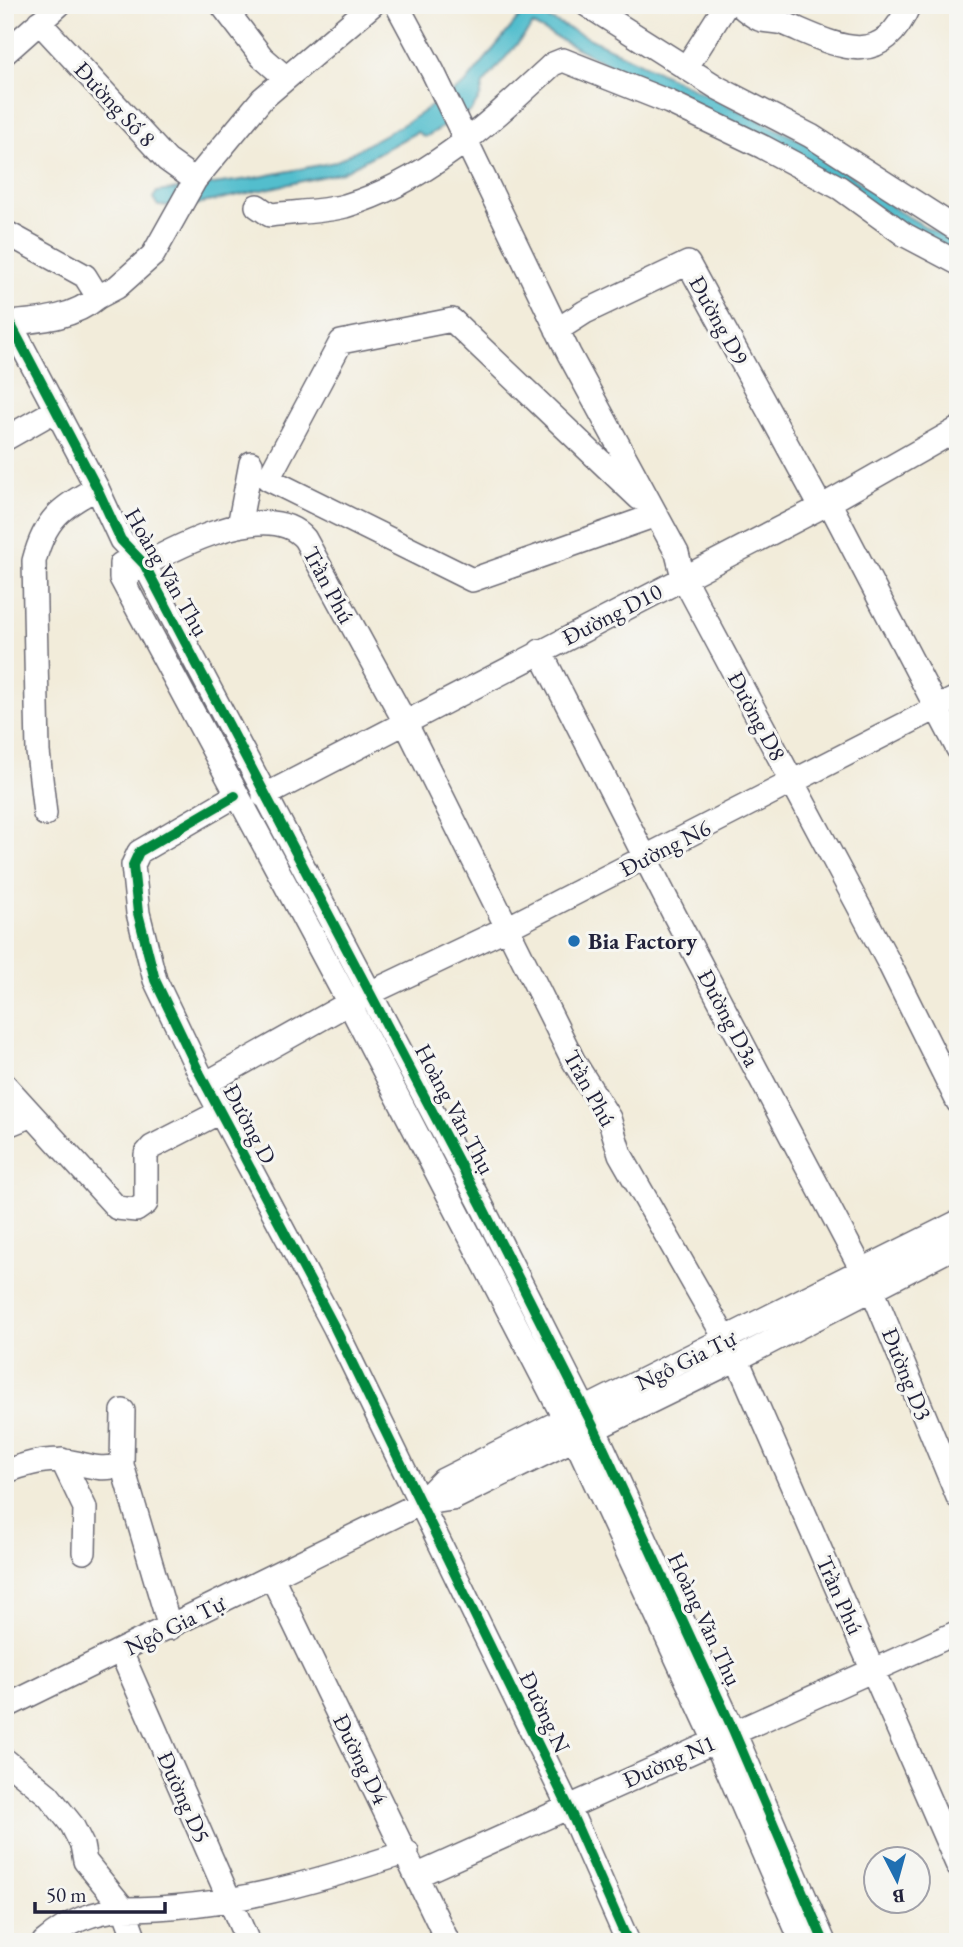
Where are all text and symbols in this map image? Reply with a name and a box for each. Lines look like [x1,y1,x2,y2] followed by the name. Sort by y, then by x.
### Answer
[68,55,162,153] street label: Đường Số 8
[682,270,756,370] street label: Đường D9
[118,502,216,642] street label: Hoàng Văn Thụ
[296,541,362,629] street label: Trần Phú
[557,576,667,652] street label: Đường D10
[721,666,793,766] street label: Đường D8
[615,812,715,884] street label: Đường N6
[588,926,698,956] place label: Bia Factory
[566,933,582,949] marker: Bia Factory
[691,964,768,1073] street label: Đường D3a
[408,1038,502,1180] street label: Hoàng Văn Thụ
[557,1044,623,1132] street label: Trần Phú
[217,1079,283,1169] street label: Đường D
[631,1323,742,1397] street label: Ngô Gia Tự
[875,1323,939,1425] street label: Đường D3
[661,1547,749,1691] street label: Hoàng Văn Thụ
[809,1551,871,1639] street label: Trần Phú
[120,1588,231,1662] street label: Ngô Gia Tự
[512,1666,578,1758] street label: Đường N
[326,1709,396,1810] street label: Đường D4
[618,1727,720,1795] street label: Đường N1
[151,1747,217,1847] street label: Đường D5
[862,1846,932,1916] north arrow
[35,1870,164,1914] scale bar
[46,1881,87,1908] text: 50 m
[891,1883,906,1909] text: B

